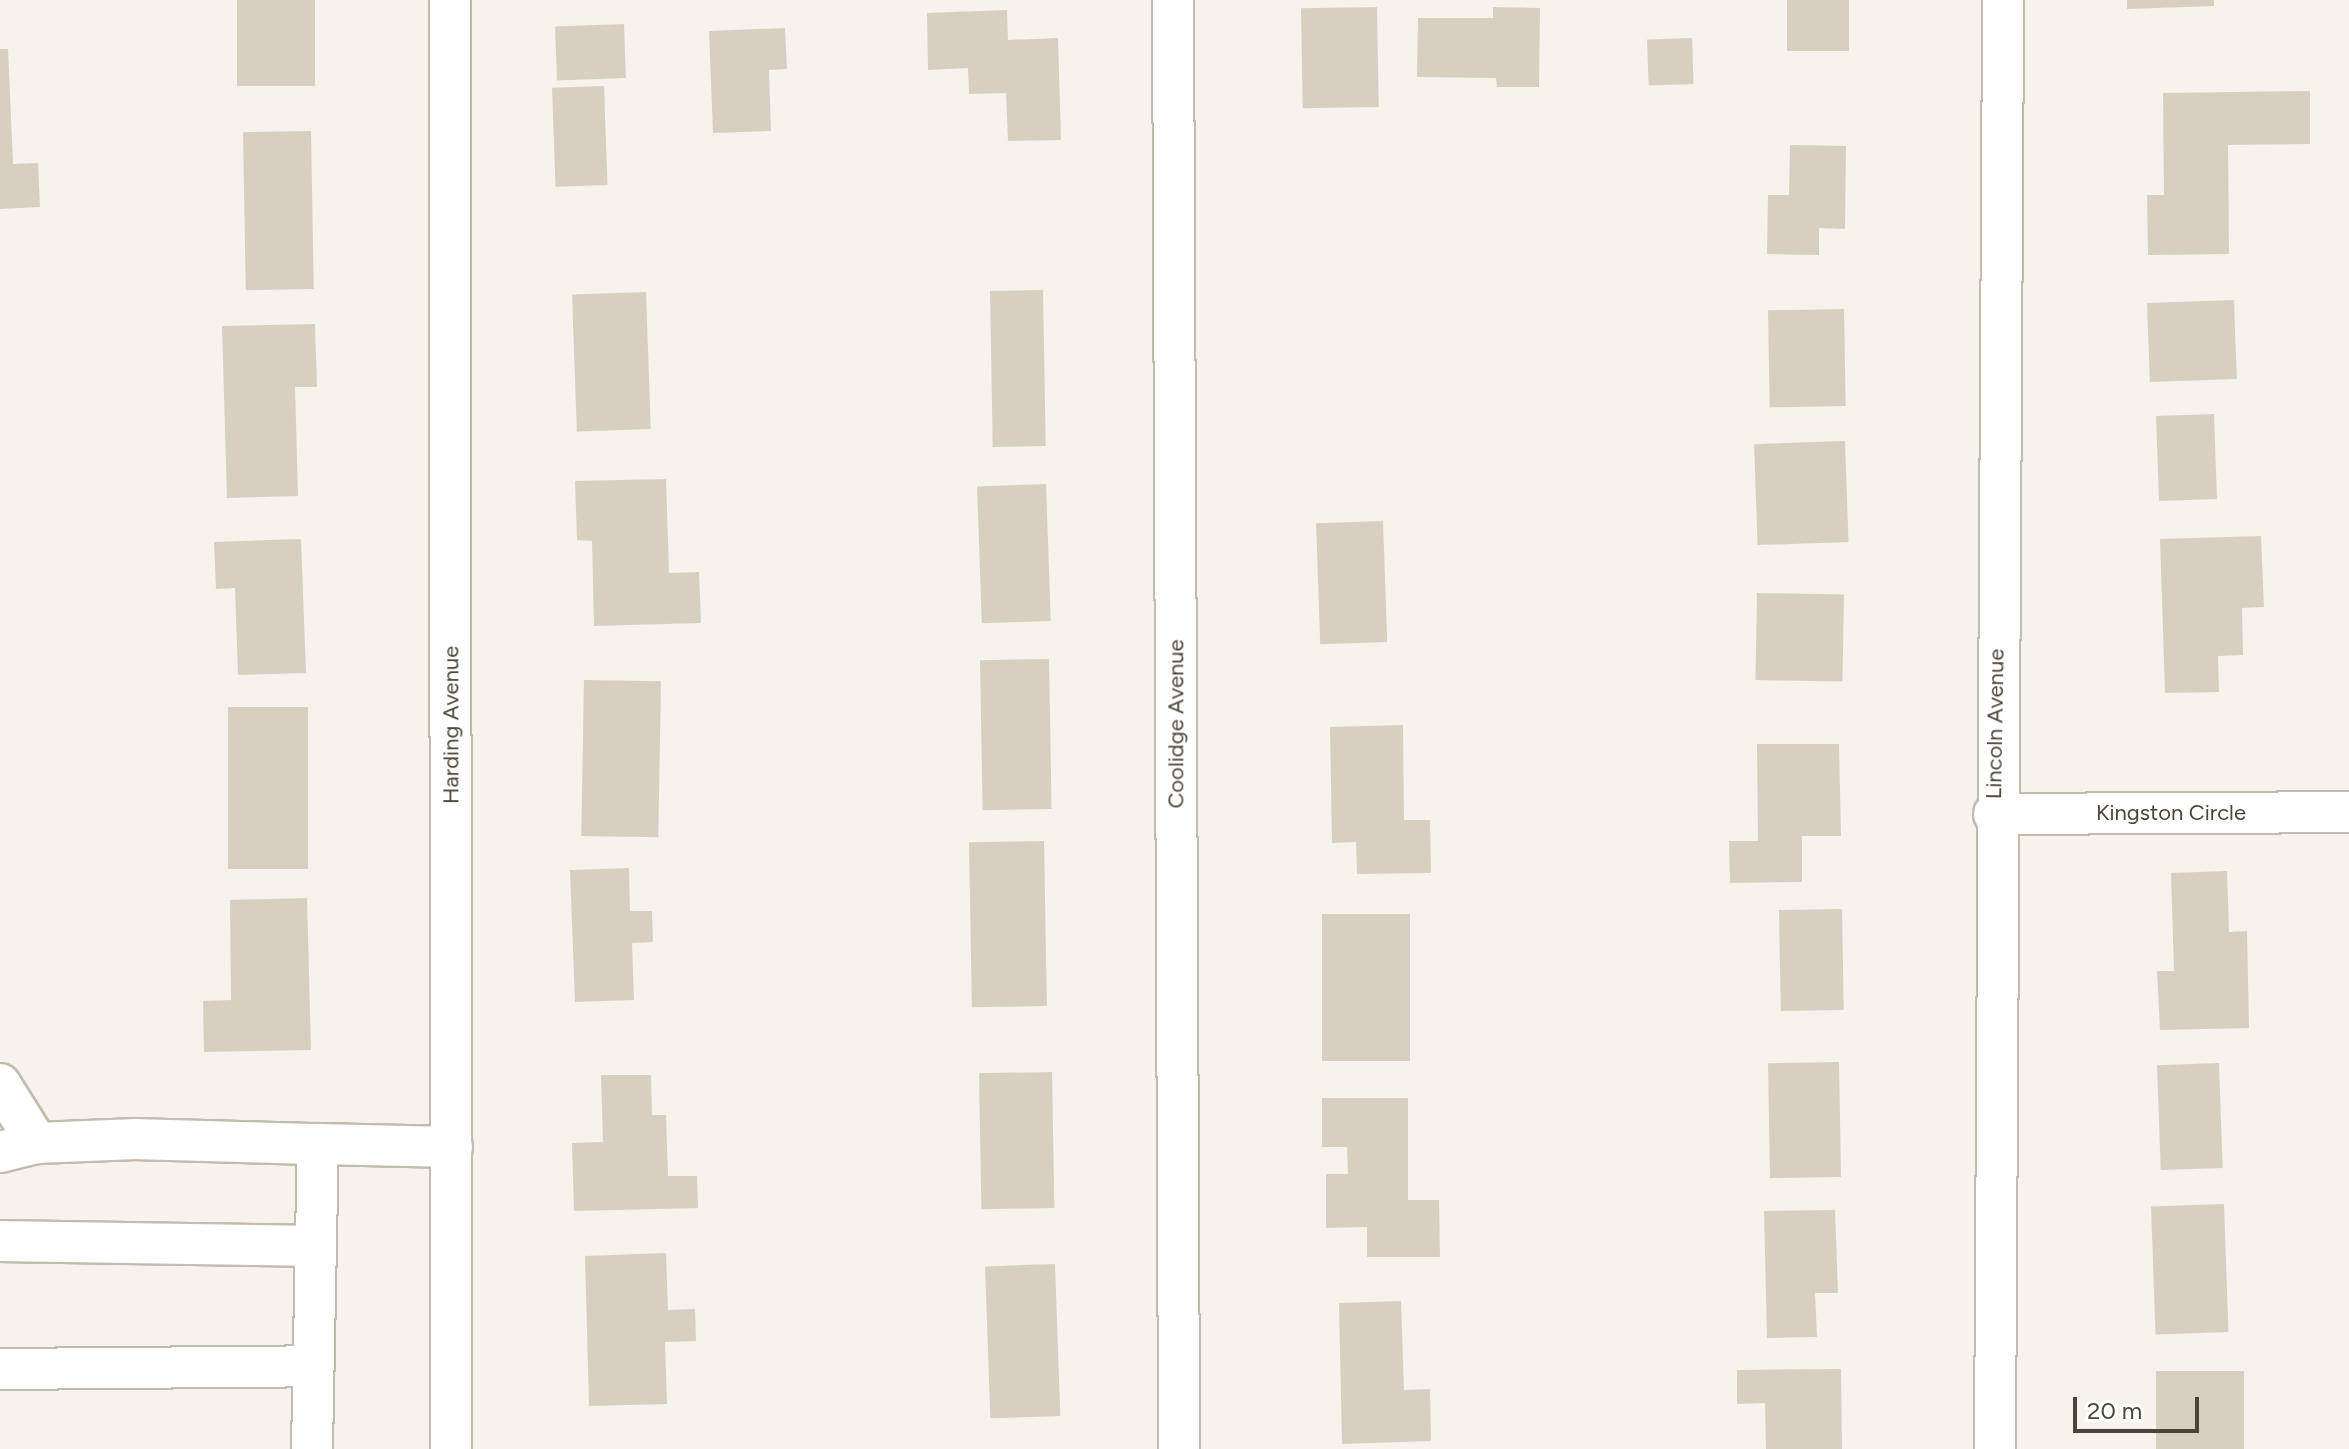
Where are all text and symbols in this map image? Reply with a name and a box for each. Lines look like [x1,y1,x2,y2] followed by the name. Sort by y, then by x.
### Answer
[1163,640,1189,808] street label: Coolidge Avenue
[438,646,464,804] street label: Harding Avenue
[1980,649,2010,799] street label: Lincoln Avenue
[2096,800,2246,826] street label: Kingston Circle
[2077,1381,2203,1431] scale bar
[2087,1396,2142,1425] text: 20 m

